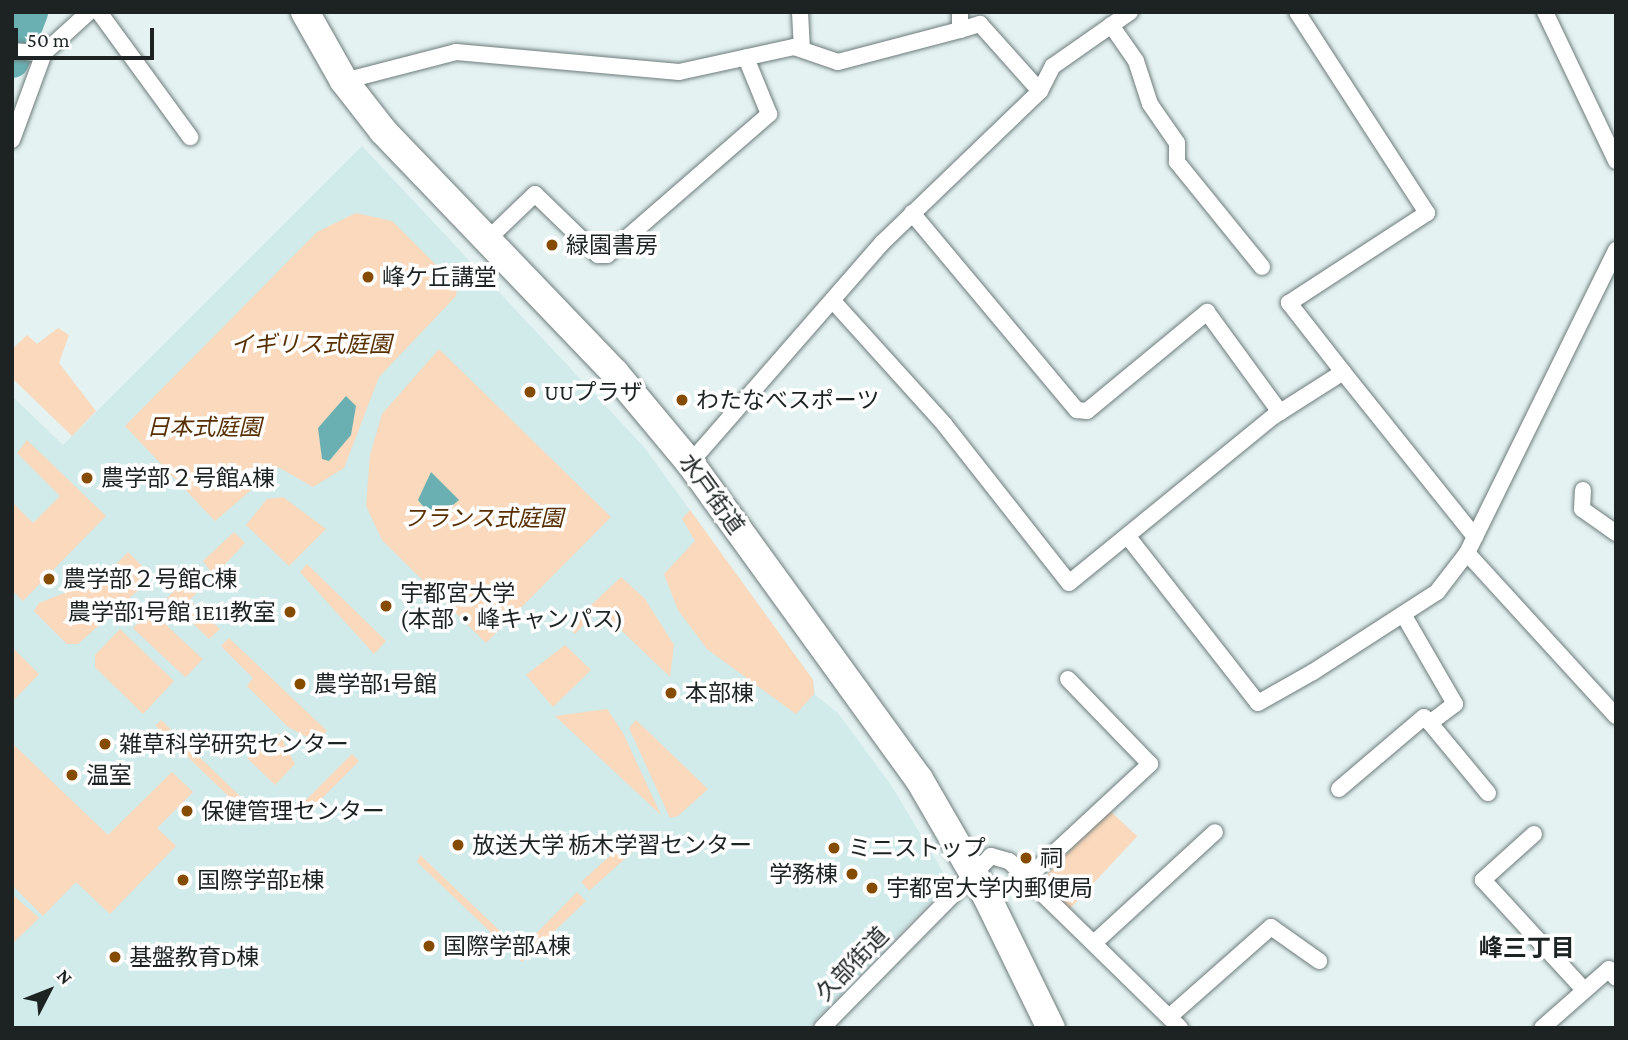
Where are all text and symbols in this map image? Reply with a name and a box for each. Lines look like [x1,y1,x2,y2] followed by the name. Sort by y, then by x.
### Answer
[18,14,158,58] scale bar
[27,28,70,52] text: 50 m
[566,231,658,259] place label: 緑園書房
[544,237,560,253] marker: 緑園書房
[382,263,497,291] place label: 峰ケ丘講堂
[360,269,376,285] marker: 峰ケ丘講堂
[231,330,391,358] park label: イギリス式庭園
[544,378,643,406] place label: UUプラザ
[522,384,538,400] marker: UUプラザ
[696,386,880,414] place label: わたなべスポーツ
[674,392,690,408] marker: わたなべスポーツ
[147,413,261,441] park label: 日本式庭園
[674,449,750,539] street label: 水戸街道
[101,464,275,492] place label: 農学部２号館A棟
[79,470,95,486] marker: 農学部２号館A棟
[403,504,563,532] park label: フランス式庭園
[63,565,238,593] place label: 農学部２号館C棟
[41,571,57,587] marker: 農学部２号館C棟
[400,579,623,633] place label: 宇都宮大学 (本部・峰キャンパス)
[68,598,276,626] place label: 農学部1号館 1E11教室
[378,598,394,614] marker: 宇都宮大学 (本部・峰キャンパス)
[282,604,298,620] marker: 農学部1号館 1E11教室
[314,670,437,698] place label: 農学部1号館
[292,676,308,692] marker: 農学部1号館
[685,679,754,707] place label: 本部棟
[663,685,679,701] marker: 本部棟
[119,730,349,758] place label: 雑草科学研究センター
[97,736,113,752] marker: 雑草科学研究センター
[86,761,132,789] place label: 温室
[64,767,80,783] marker: 温室
[201,797,385,825] place label: 保健管理センター
[179,803,195,819] marker: 保健管理センター
[472,831,752,859] place label: 放送大学 栃木学習センター
[848,834,986,862] place label: ミニストップ
[450,837,466,853] marker: 放送大学 栃木学習センター
[826,840,842,856] marker: ミニストップ
[1040,844,1063,872] place label: 祠
[1018,850,1034,866] marker: 祠
[769,860,838,888] place label: 学務棟
[197,866,324,894] place label: 国際学部E棟
[844,866,860,882] marker: 学務棟
[175,872,191,888] marker: 国際学部E棟
[886,874,1093,902] place label: 宇都宮大学内郵便局
[864,880,880,896] marker: 宇都宮大学内郵便局
[810,921,894,1007] street label: 久部街道
[443,932,571,960] place label: 国際学部A棟
[1479,934,1575,962] district label: 峰三丁目
[421,938,437,954] marker: 国際学部A棟
[129,943,259,971] place label: 基盤教育D棟
[107,949,123,965] marker: 基盤教育D棟
[14,956,84,1026] north arrow
[53,965,77,988] text: N

